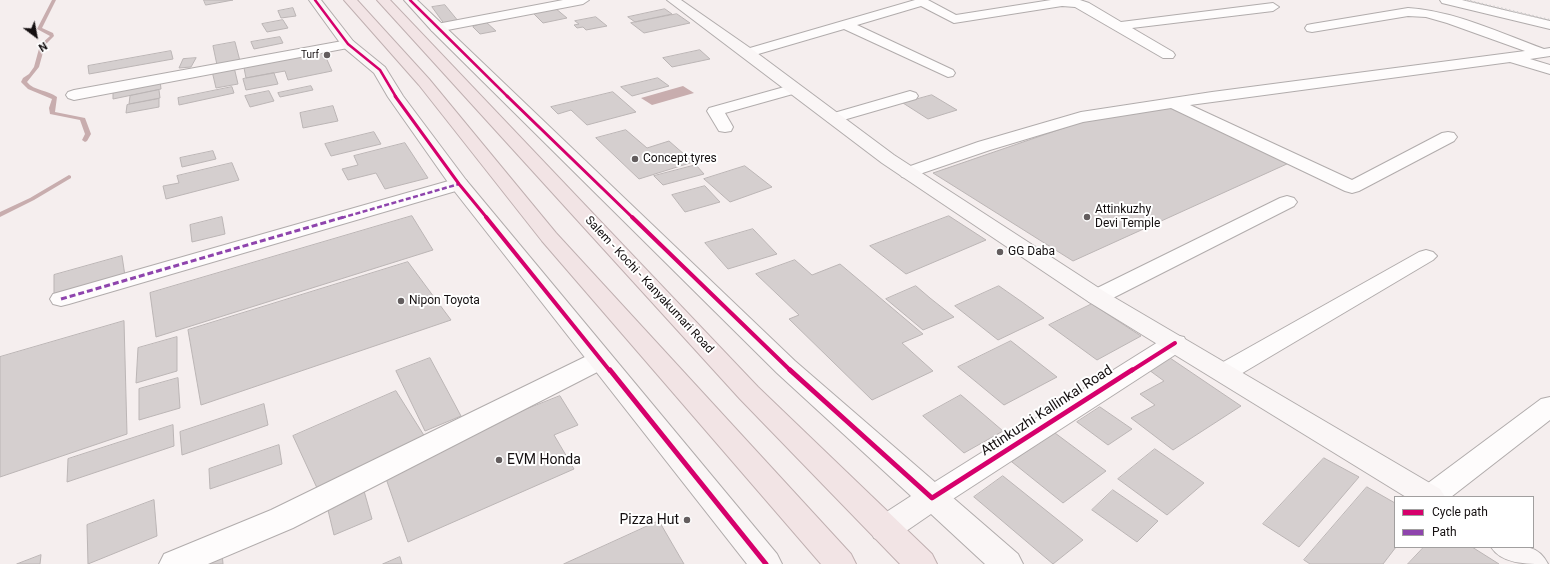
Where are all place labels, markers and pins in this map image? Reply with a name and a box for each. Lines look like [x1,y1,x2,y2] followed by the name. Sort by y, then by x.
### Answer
[301,49,319,61] place label: Turf
[322,50,332,60] marker: Turf
[643,152,717,166] place label: Concept tyres
[630,154,640,164] marker: Concept tyres
[1095,203,1160,231] place label: Attinkuzhy Devi Temple
[1082,212,1092,222] marker: Attinkuzhy Devi Temple
[1008,245,1055,259] place label: GG Daba
[995,247,1005,257] marker: GG Daba
[409,294,480,308] place label: Nipon Toyota
[396,296,406,306] marker: Nipon Toyota
[507,452,581,468] place label: EVM Honda
[494,455,504,465] marker: EVM Honda
[620,512,679,528] place label: Pizza Hut
[682,515,692,525] marker: Pizza Hut

